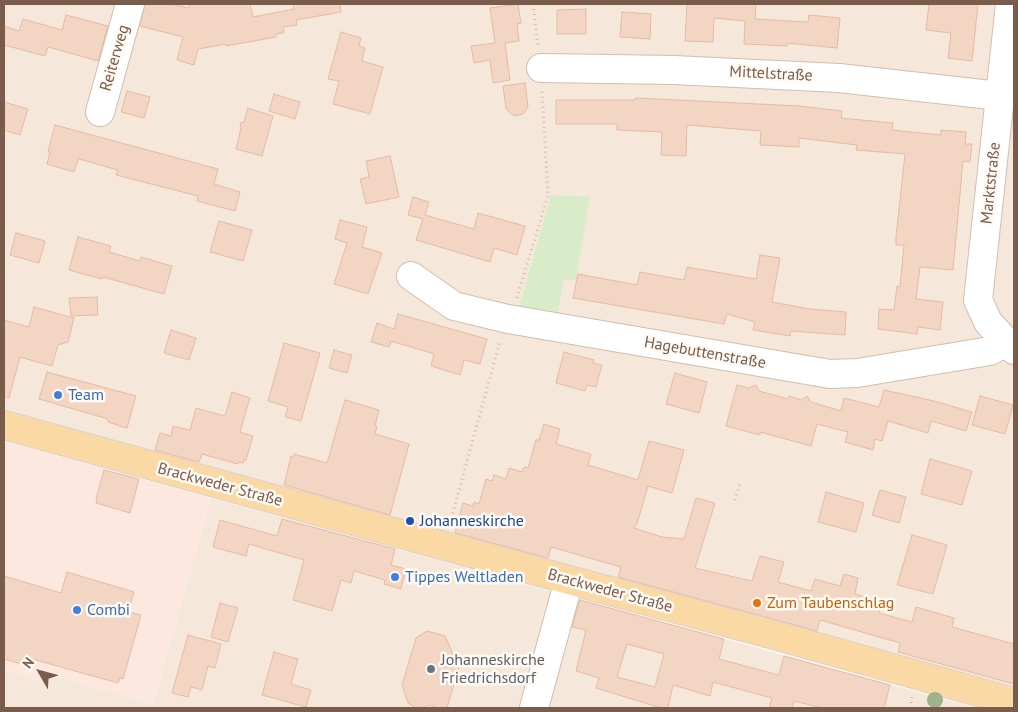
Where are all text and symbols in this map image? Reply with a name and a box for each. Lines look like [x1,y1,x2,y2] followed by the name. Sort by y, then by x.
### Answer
[96,23,134,93] street label: Reiterweg
[729,62,813,86] street label: Mittelstraße
[977,141,1005,225] street label: Marktstraße
[643,333,767,373] street label: Hagebuttenstraße
[68,385,104,405] place label: Team
[52,389,64,401] marker: Team
[155,459,285,511] street label: Brackweder Straße
[420,511,524,531] place label: Johanneskirche
[404,515,416,527] marker: Johanneskirche
[545,565,675,617] street label: Brackweder Straße
[405,567,524,587] place label: Tippes Weltladen
[389,571,401,583] marker: Tippes Weltladen
[767,593,894,613] place label: Zum Taubenschlag
[751,597,763,609] marker: Zum Taubenschlag
[87,600,130,620] place label: Combi
[71,604,83,616] marker: Combi
[15,647,65,697] north arrow
[441,650,545,688] place label: Johanneskirche Friedrichsdorf
[18,654,38,672] text: N
[425,663,437,675] marker: Johanneskirche Friedrichsdorf

